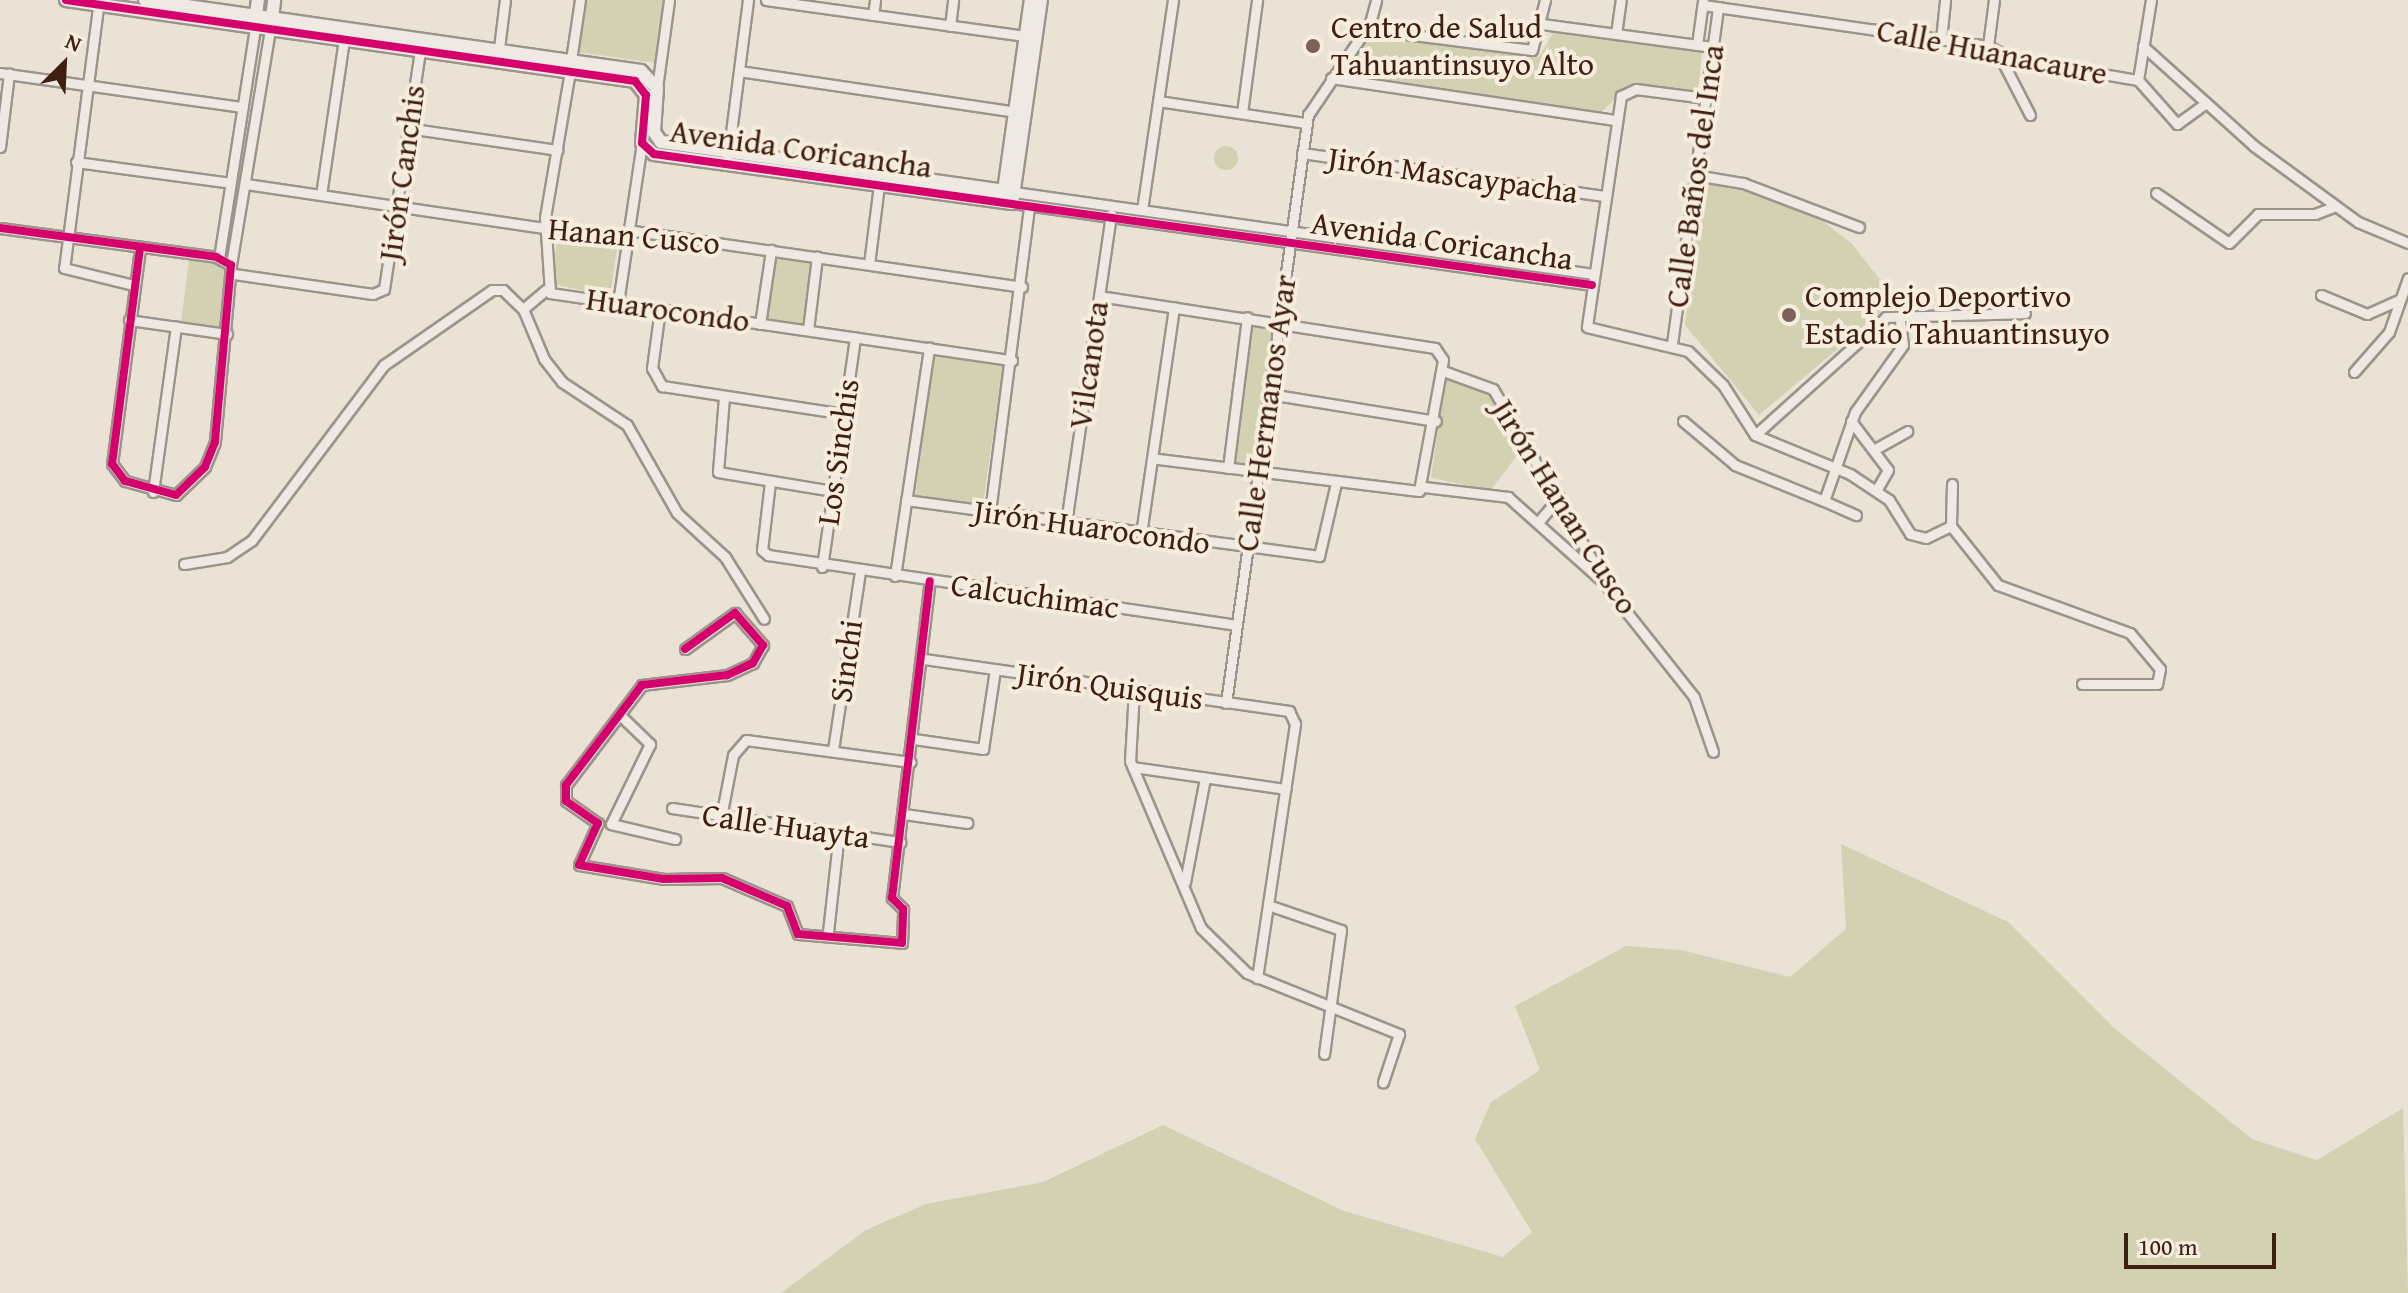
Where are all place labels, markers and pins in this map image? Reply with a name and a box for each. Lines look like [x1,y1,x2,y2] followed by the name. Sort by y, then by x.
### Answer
[1331,9,1594,84] place label: Centro de Salud Tahuantinsuyo Alto
[1302,35,1324,57] marker: Centro de Salud Tahuantinsuyo Alto
[1805,278,2110,353] place label: Complejo Deportivo Estadio Tahuantinsuyo
[1780,306,1798,324] marker: Complejo Deportivo Estadio Tahuantinsuyo

